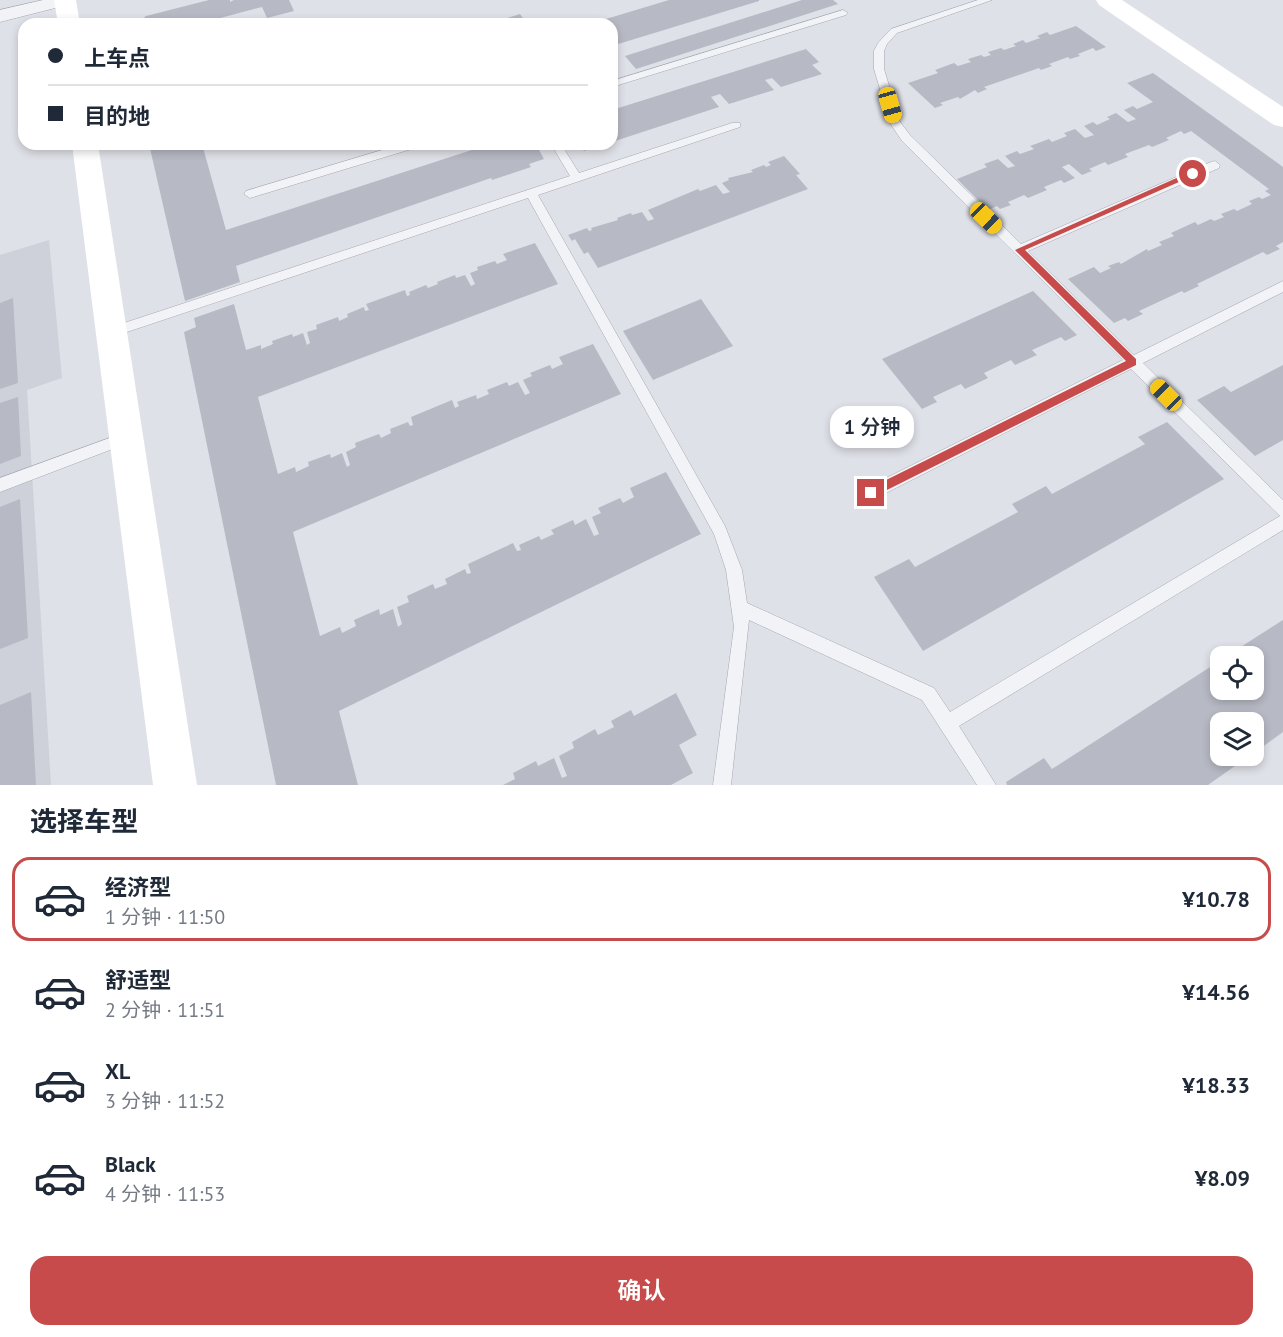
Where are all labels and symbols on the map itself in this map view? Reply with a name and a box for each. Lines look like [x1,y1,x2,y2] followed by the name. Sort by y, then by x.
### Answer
[876,85,904,125] car
[1179,160,1206,187] route start
[967,199,1005,237] car
[1147,376,1185,414] car
[829,406,913,448] callout: 1 分钟
[857,479,884,506] route end

